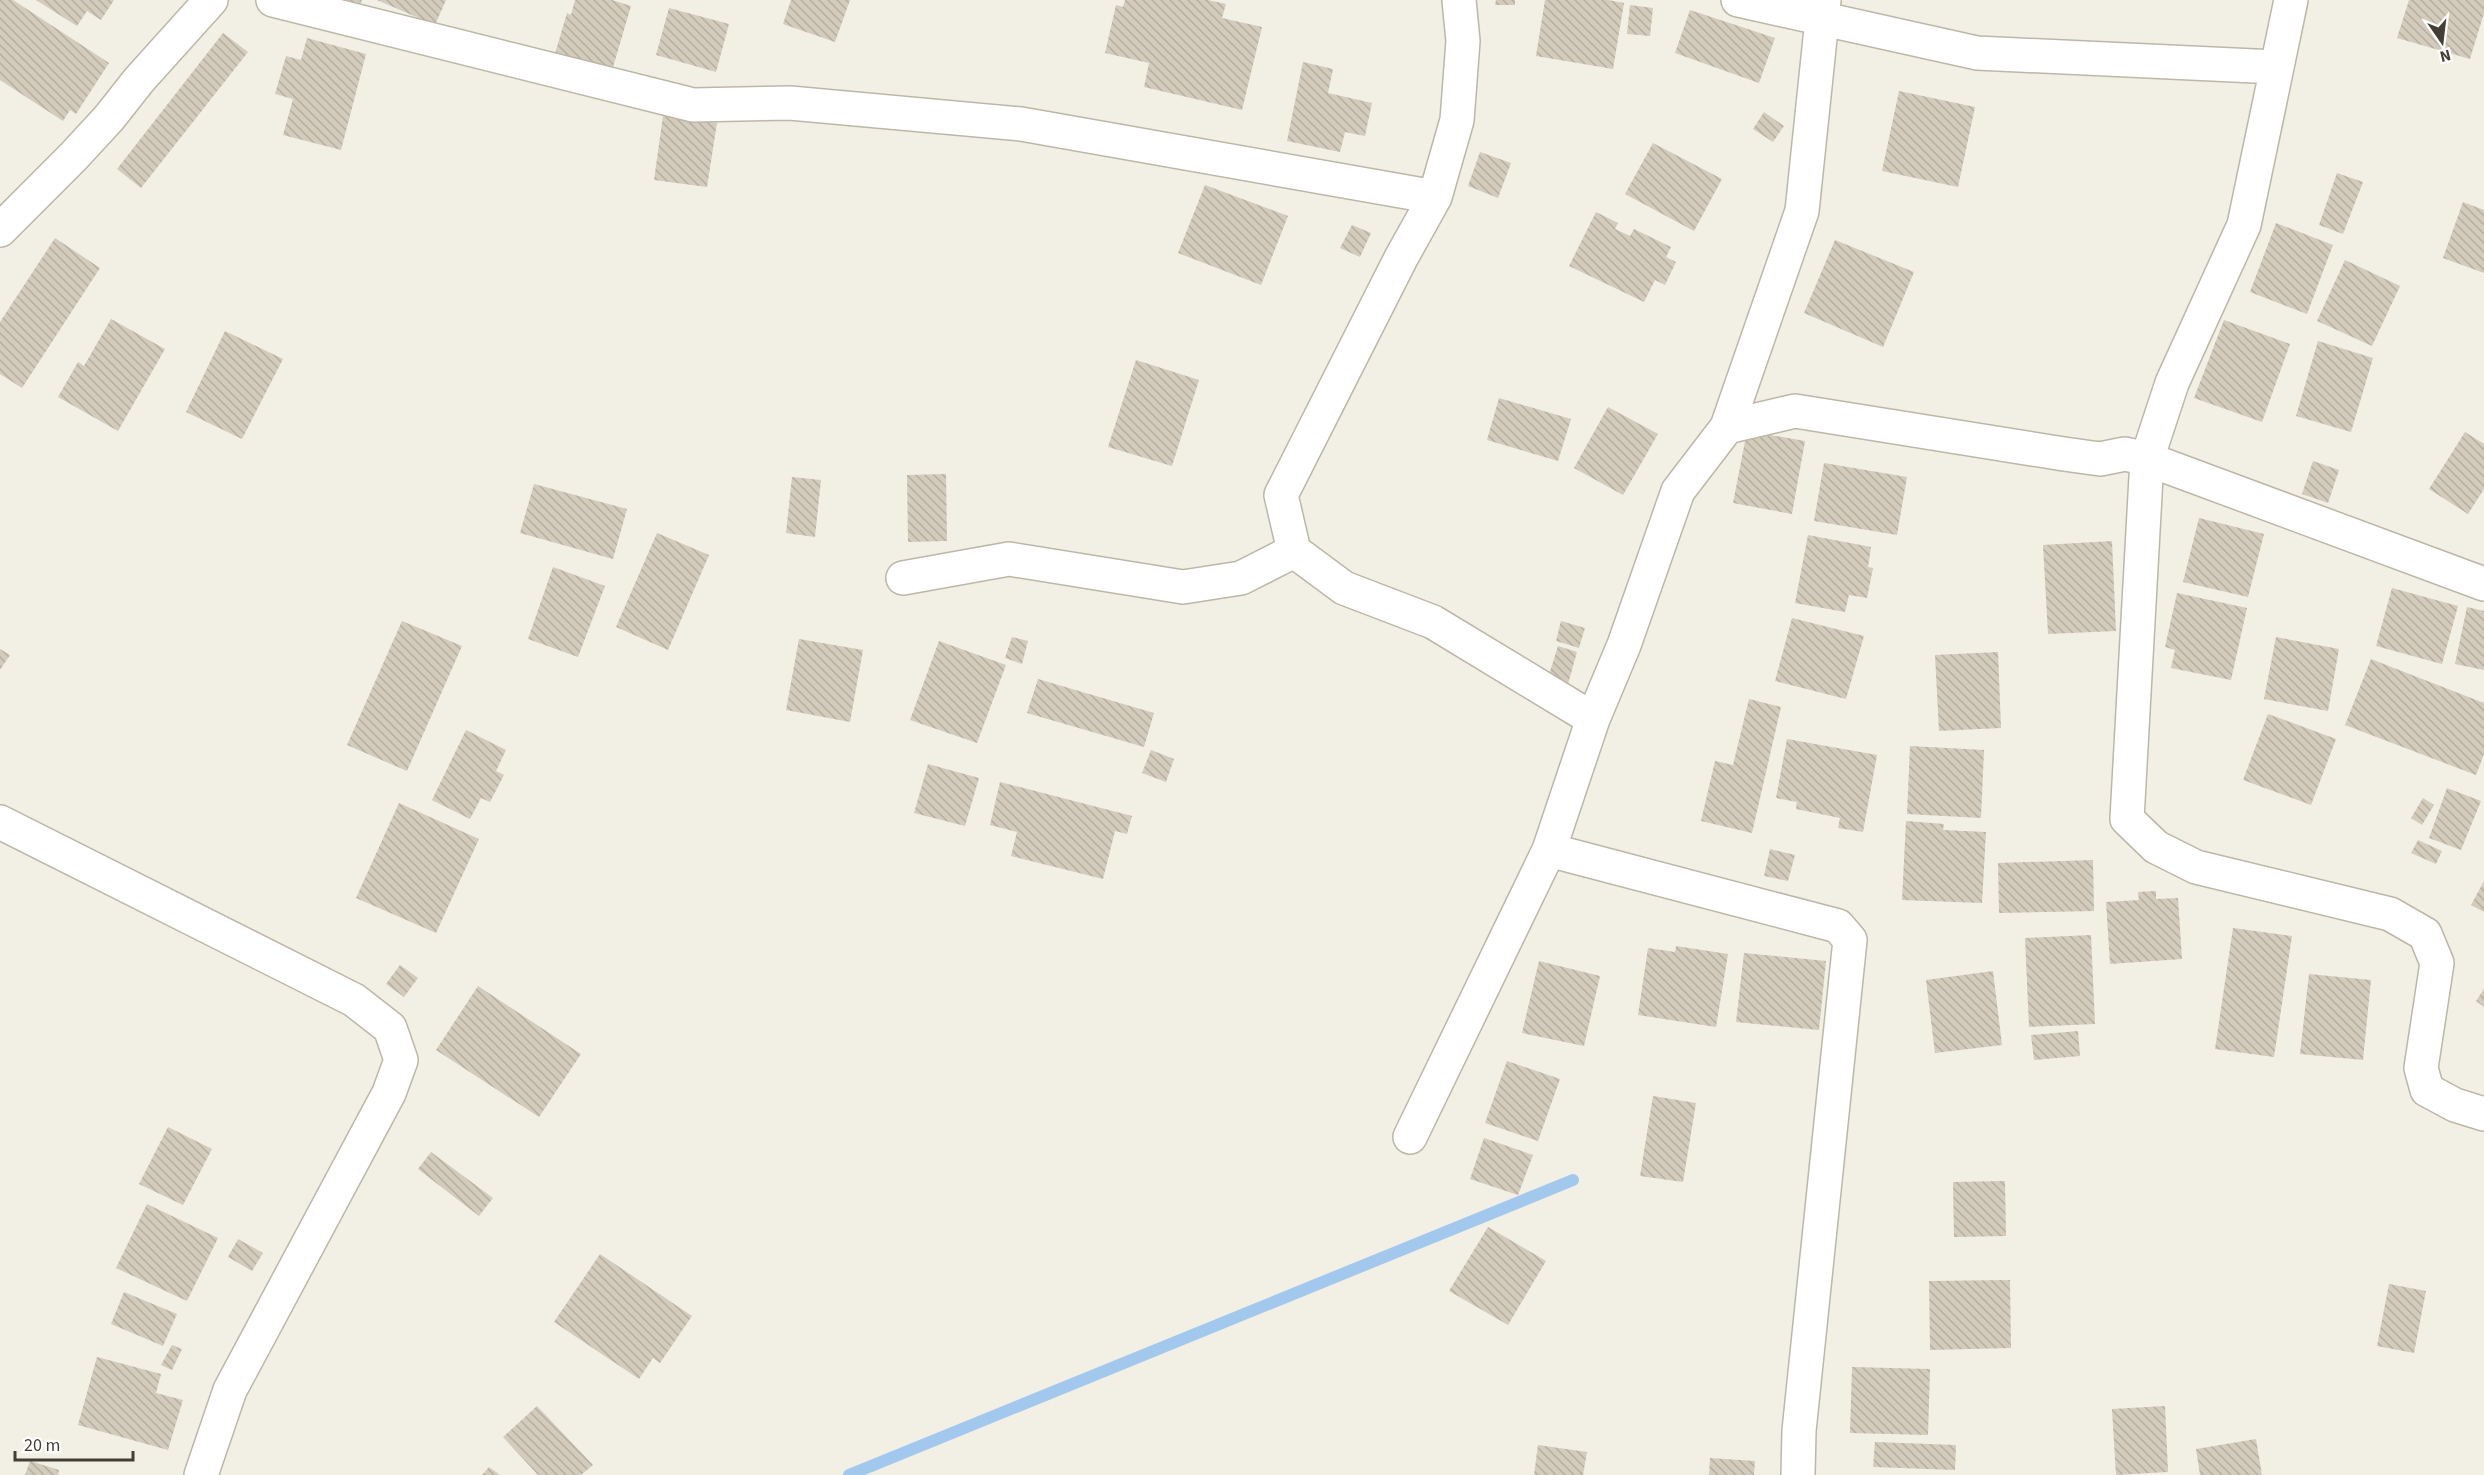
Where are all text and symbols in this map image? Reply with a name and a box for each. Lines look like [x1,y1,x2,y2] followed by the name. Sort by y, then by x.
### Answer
[2412,12,2472,72] north arrow
[2438,44,2453,68] text: N
[15,1424,134,1462] scale bar
[24,1433,60,1458] text: 20 m

